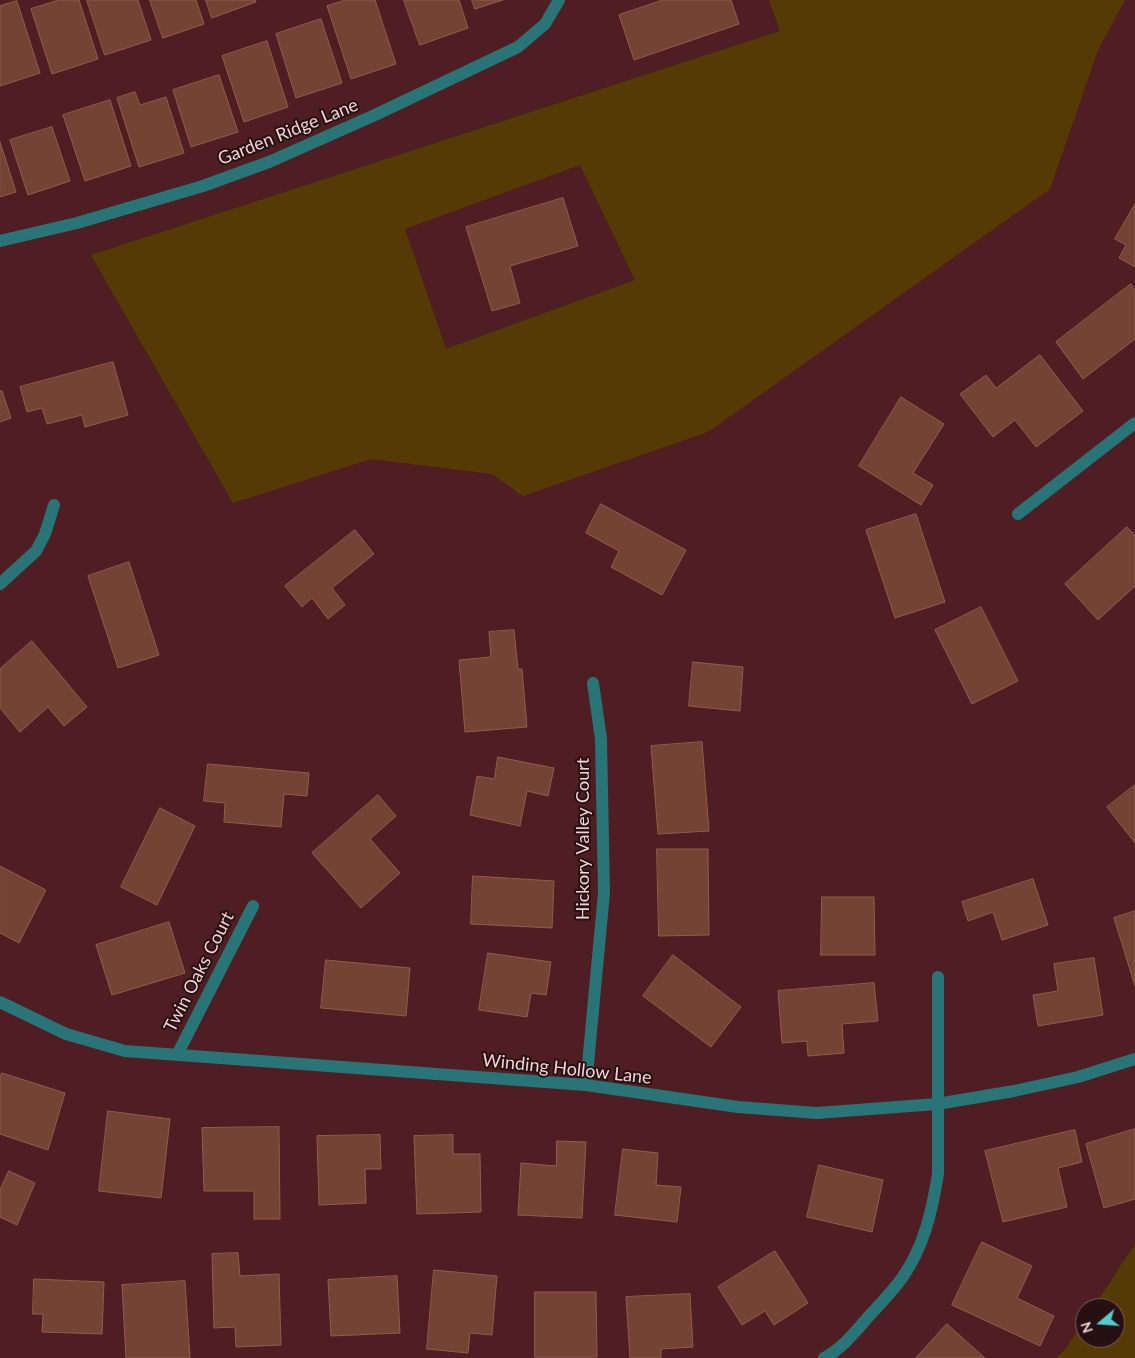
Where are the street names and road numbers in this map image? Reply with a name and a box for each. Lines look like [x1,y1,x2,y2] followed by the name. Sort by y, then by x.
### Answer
[215,94,361,170] street label: Garden Ridge Lane
[572,758,594,920] street label: Hickory Valley Court
[159,908,239,1036] street label: Twin Oaks Court
[481,1049,653,1089] street label: Winding Hollow Lane

